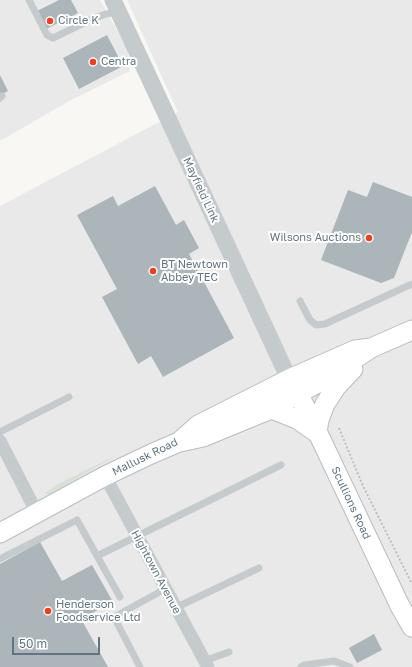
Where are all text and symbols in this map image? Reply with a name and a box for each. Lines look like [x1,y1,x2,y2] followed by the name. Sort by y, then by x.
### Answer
[58,14,99,28] place label: Circle K
[45,16,55,26] marker: Circle K
[101,55,136,69] place label: Centra
[88,57,98,67] marker: Centra
[180,155,222,225] street label: Mayfield Link
[270,231,361,245] place label: Wilsons Auctions
[364,233,374,243] marker: Wilsons Auctions
[161,258,228,284] place label: BT Newtown Abbey TEC
[148,266,158,276] marker: BT Newtown Abbey TEC
[110,435,180,479] street label: Mallusk Road
[328,465,374,541] street label: Scullions Road
[128,528,184,616] street label: Hightown Avenue
[56,598,141,624] place label: Henderson Foodservice Ltd
[43,606,53,616] marker: Henderson Foodservice Ltd
[14,629,102,655] scale bar
[19,636,47,651] text: 50 m

